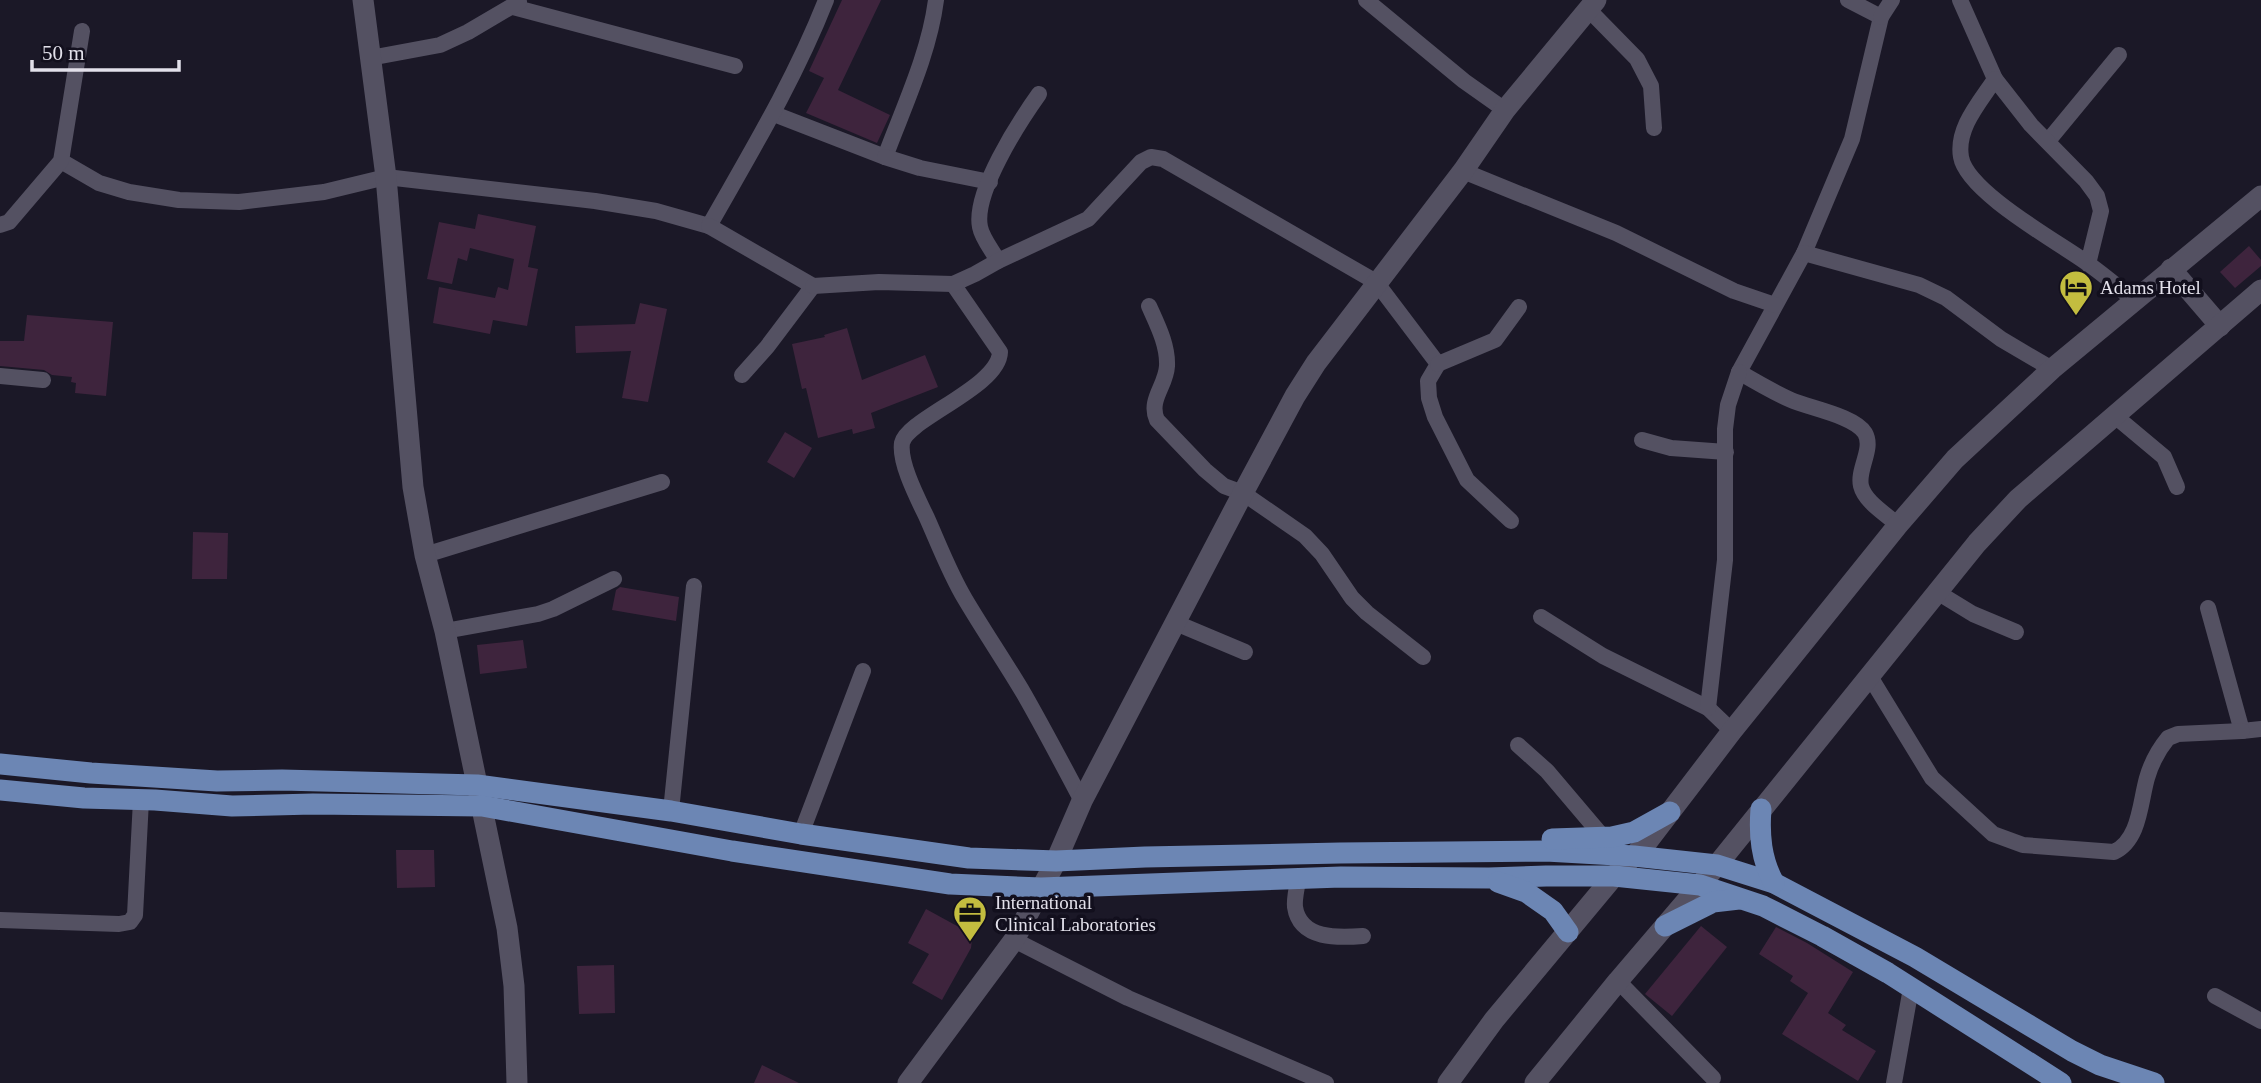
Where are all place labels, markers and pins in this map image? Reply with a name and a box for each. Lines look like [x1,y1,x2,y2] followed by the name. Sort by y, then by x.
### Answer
[2057,268,2095,317] hotel icon: Adams Hotel
[2100,277,2201,298] place label: Adams Hotel
[995,892,1156,935] place label: International Clinical Laboratories
[951,894,989,943] office icon: International Clinical Laboratories

